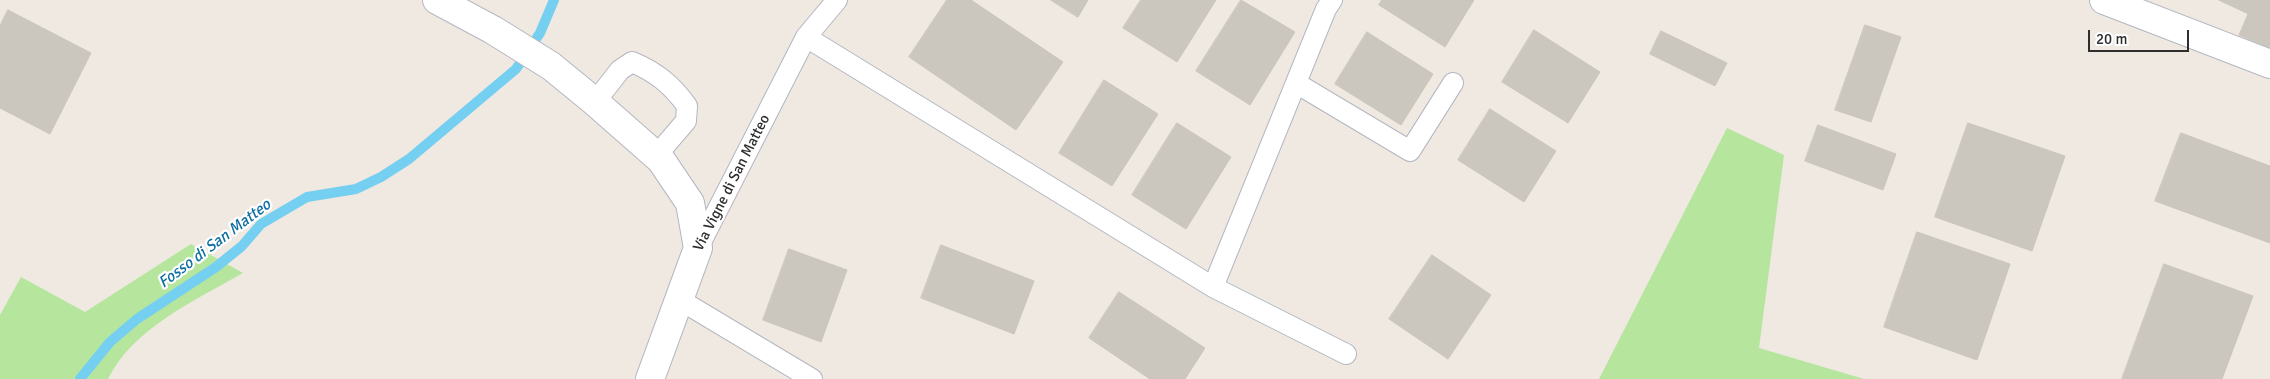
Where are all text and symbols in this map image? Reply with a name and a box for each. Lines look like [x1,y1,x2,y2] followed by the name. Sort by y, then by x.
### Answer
[2090,20,2191,52] scale bar
[2096,30,2127,48] text: 20 m
[690,112,774,254] street label: Via Vigne di San Matteo
[155,195,275,293] water label: Fosso di San Matteo

